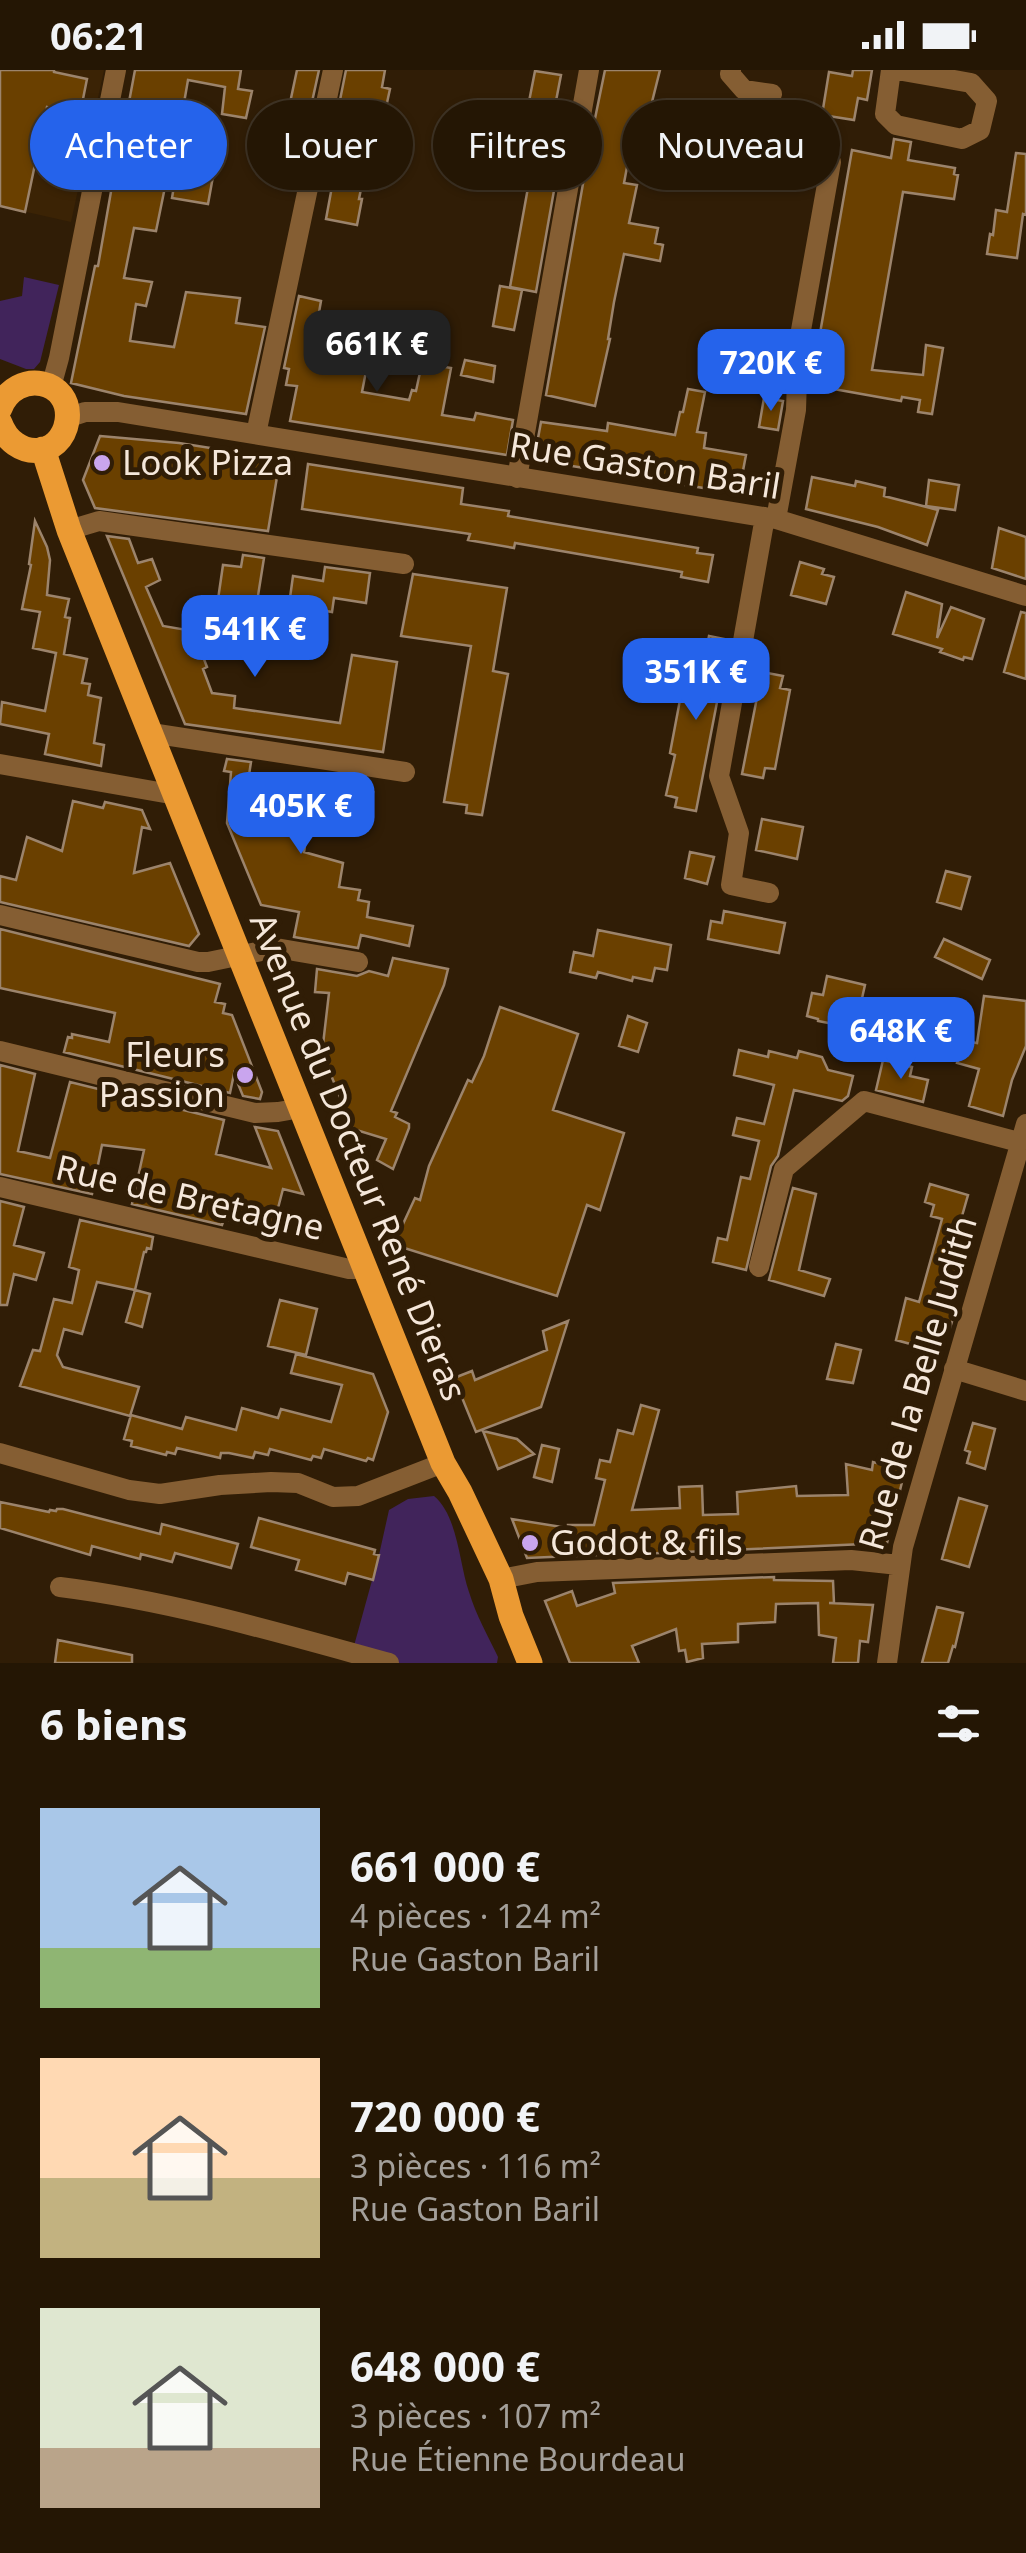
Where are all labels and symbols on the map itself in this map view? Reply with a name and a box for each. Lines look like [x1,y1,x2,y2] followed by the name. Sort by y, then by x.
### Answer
[296,310,458,395] pin: 661K €
[690,329,852,414] pin: 720K €
[506,420,784,509] street label: Rue Gaston Baril
[122,438,293,485] place label: Look Pizza
[91,452,113,474] marker: Look Pizza
[174,595,336,680] pin: 541K €
[615,638,777,723] pin: 351K €
[220,772,382,857] pin: 405K €
[240,906,479,1407] street label: Avenue du Docteur René Dieras
[820,997,982,1082] pin: 648K €
[99,1030,225,1117] place label: Fleurs Passion
[234,1064,256,1086] marker: Fleurs Passion
[52,1143,329,1250] street label: Rue de Bretagne
[846,1210,987,1555] street label: Rue de la Belle Judith
[550,1518,743,1565] place label: Godot & fils
[519,1532,541,1554] marker: Godot & fils

